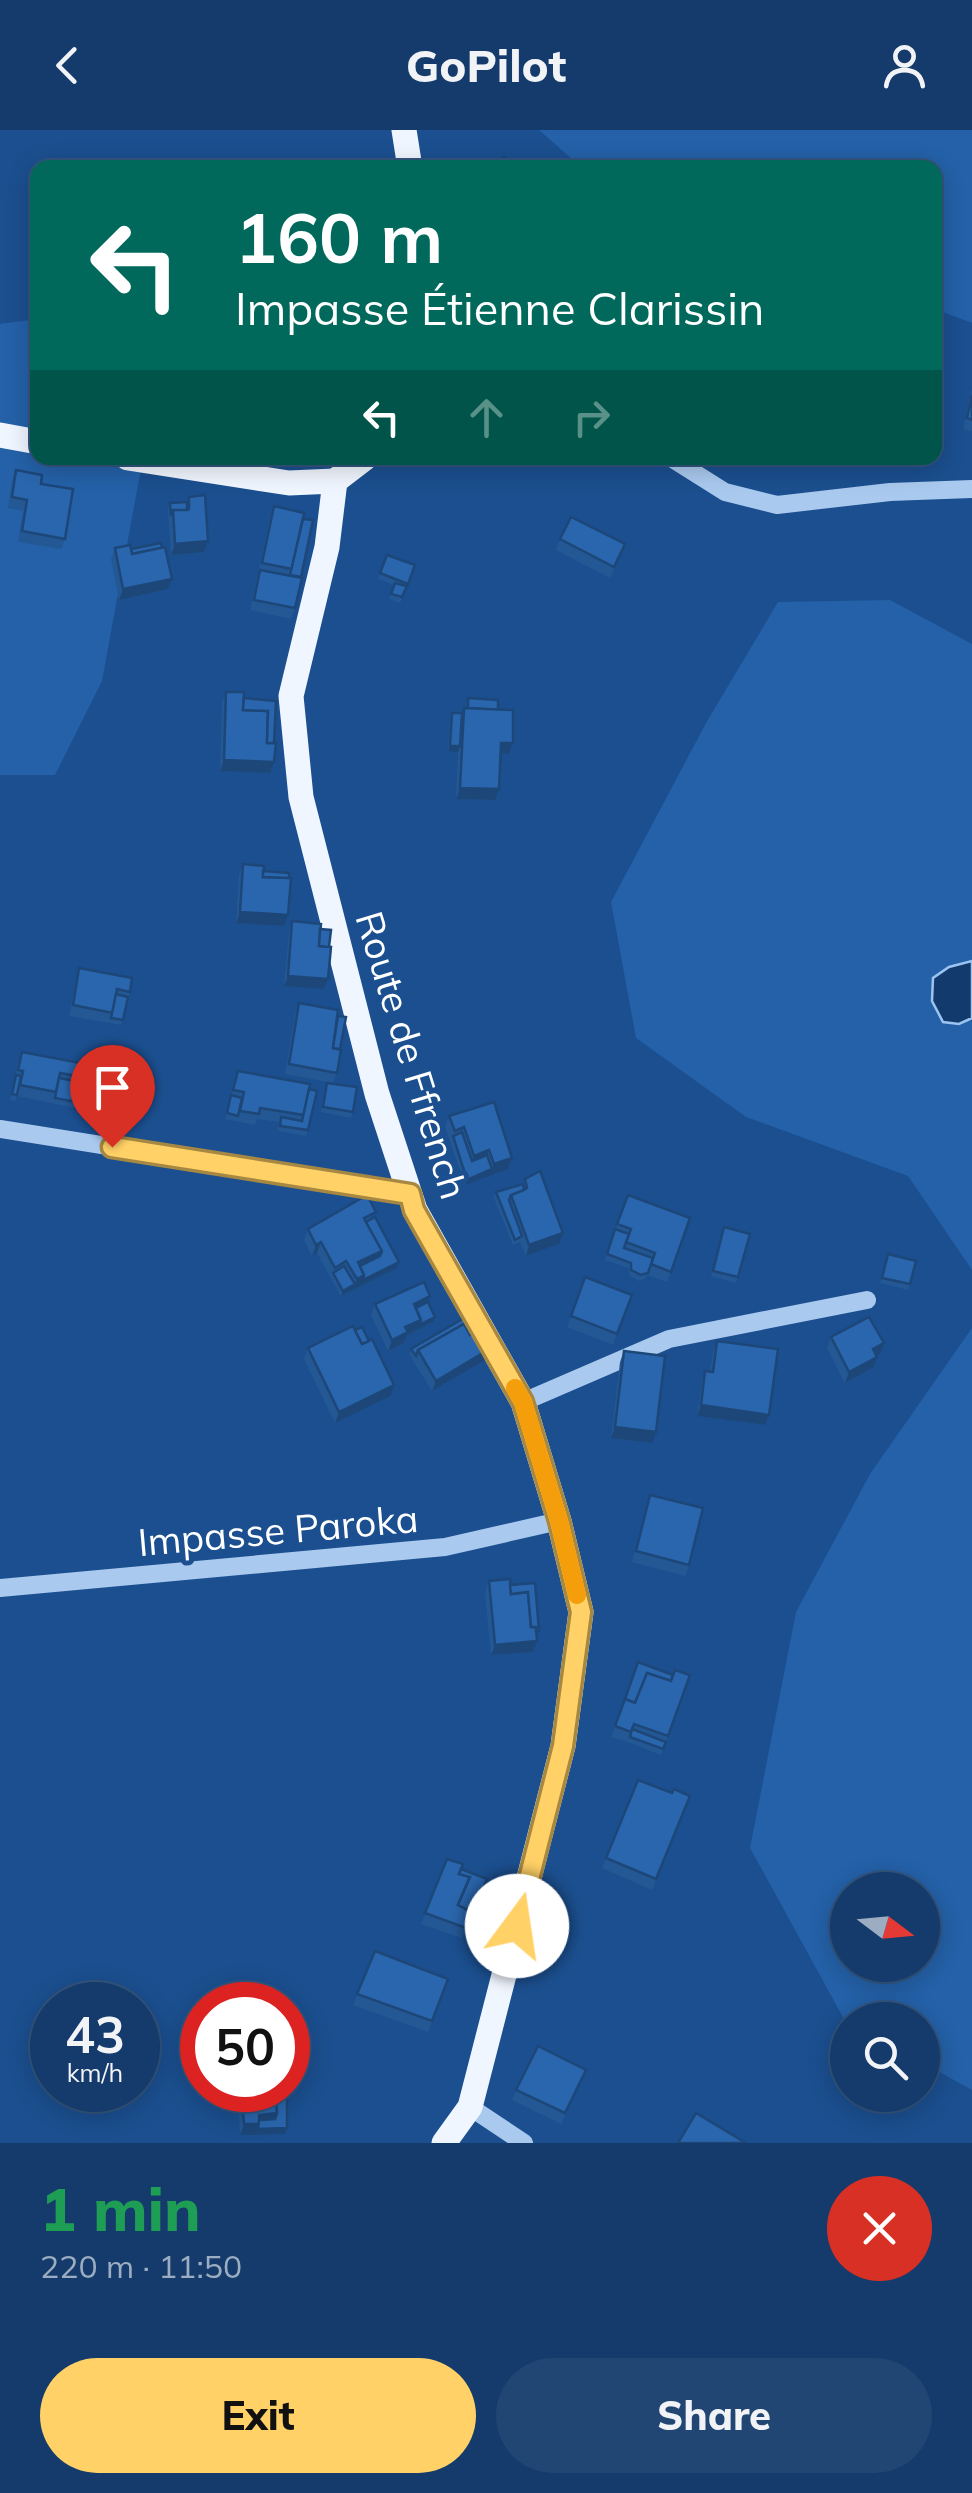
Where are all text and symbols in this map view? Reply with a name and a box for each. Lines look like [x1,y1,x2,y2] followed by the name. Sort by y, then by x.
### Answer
[406,37,566,93] text: GoPilot
[40,38,95,93] icon: back
[877,38,932,93] icon: person
[235,193,443,281] text: 160 m
[70,200,200,330] icon: left
[235,280,764,336] text: Impasse Étienne Clarissin
[354,390,409,445] icon: left
[459,390,514,445] icon: ahead
[564,390,619,445] icon: right
[345,905,479,1205] street label: Route de Ffrench
[70,1045,155,1148] pin
[85,1060,140,1115] icon: arrive
[136,1494,420,1566] street label: Impasse Paroka
[830,1872,940,1982] north arrow
[830,1872,940,2112] map controls
[465,1874,569,1978] position arrow
[180,1982,310,2112] speed limit sign: 50
[830,2002,940,2112] button: search
[65,2003,125,2066] text: 43
[67,2057,123,2088] text: km/h
[40,2171,201,2246] text: 1 min
[827,2176,932,2281] button: close
[40,2246,242,2286] text: 220 m · 11:50
[40,2358,476,2473] button: Exit
[496,2358,932,2473] button: Share

